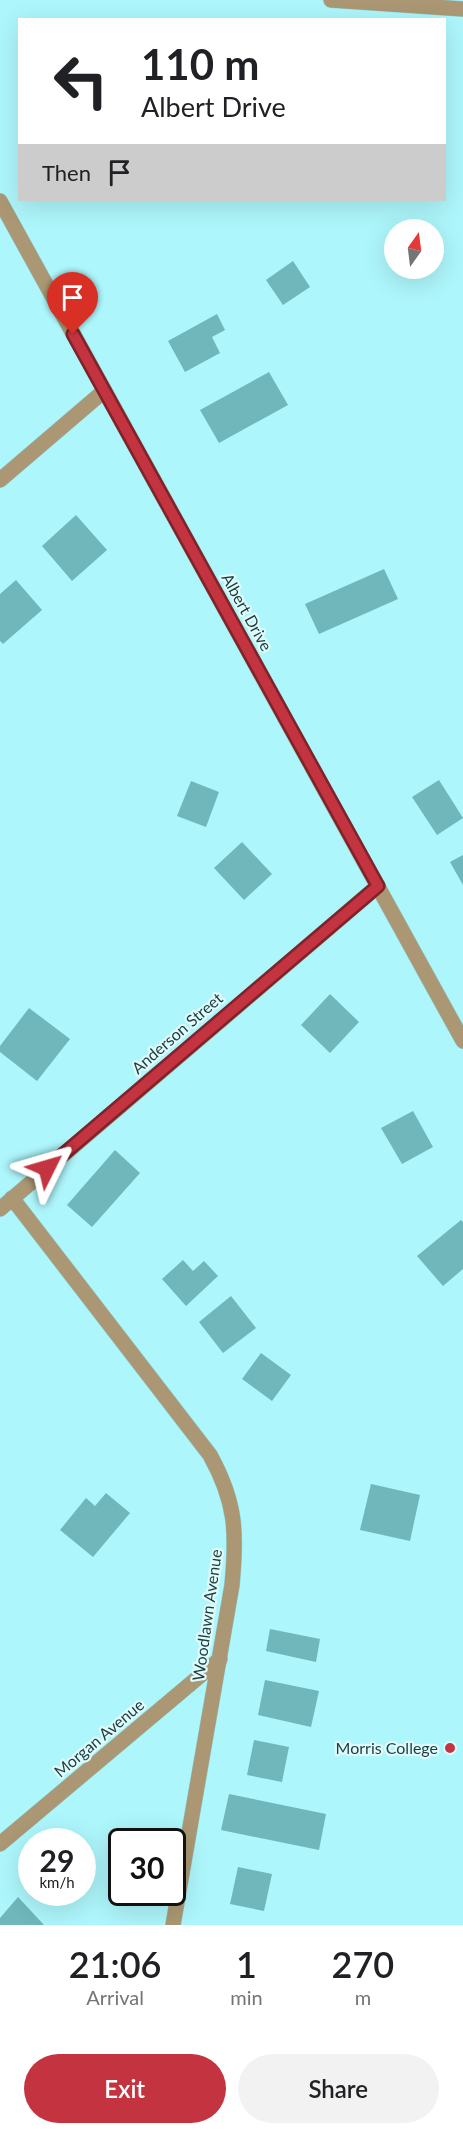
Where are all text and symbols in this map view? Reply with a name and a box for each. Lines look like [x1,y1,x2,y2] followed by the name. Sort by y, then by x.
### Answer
[141,39,259,89] text: 110 m
[42,42,120,120] icon: left
[141,90,286,123] text: Albert Drive
[103,156,136,189] icon: arrive
[42,159,91,186] text: Then
[384,219,444,279] north arrow
[384,219,444,279] map controls
[47,272,98,334] pin
[56,281,89,314] icon: arrive
[218,570,277,654] street label: Albert Drive
[127,988,226,1077] street label: Anderson Street
[15,1136,79,1200] position arrow
[188,1548,225,1682] street label: Woodlawn Avenue
[50,1695,147,1781] street label: Morgan Avenue
[336,1738,438,1757] place label: Morris College
[443,1741,457,1755] marker: Morris College
[108,1828,186,1906] speed limit sign: 30
[40,1842,74,1878] text: 29
[39,1873,75,1891] text: km/h
[69,1942,161,1986] text: 21:06
[236,1942,257,1986] text: 1
[332,1942,394,1986] text: 270
[86,1985,144,2009] text: Arrival
[230,1985,263,2009] text: min
[355,1985,371,2009] text: m
[24,2054,226,2123] button: Exit
[238,2054,439,2123] button: Share

